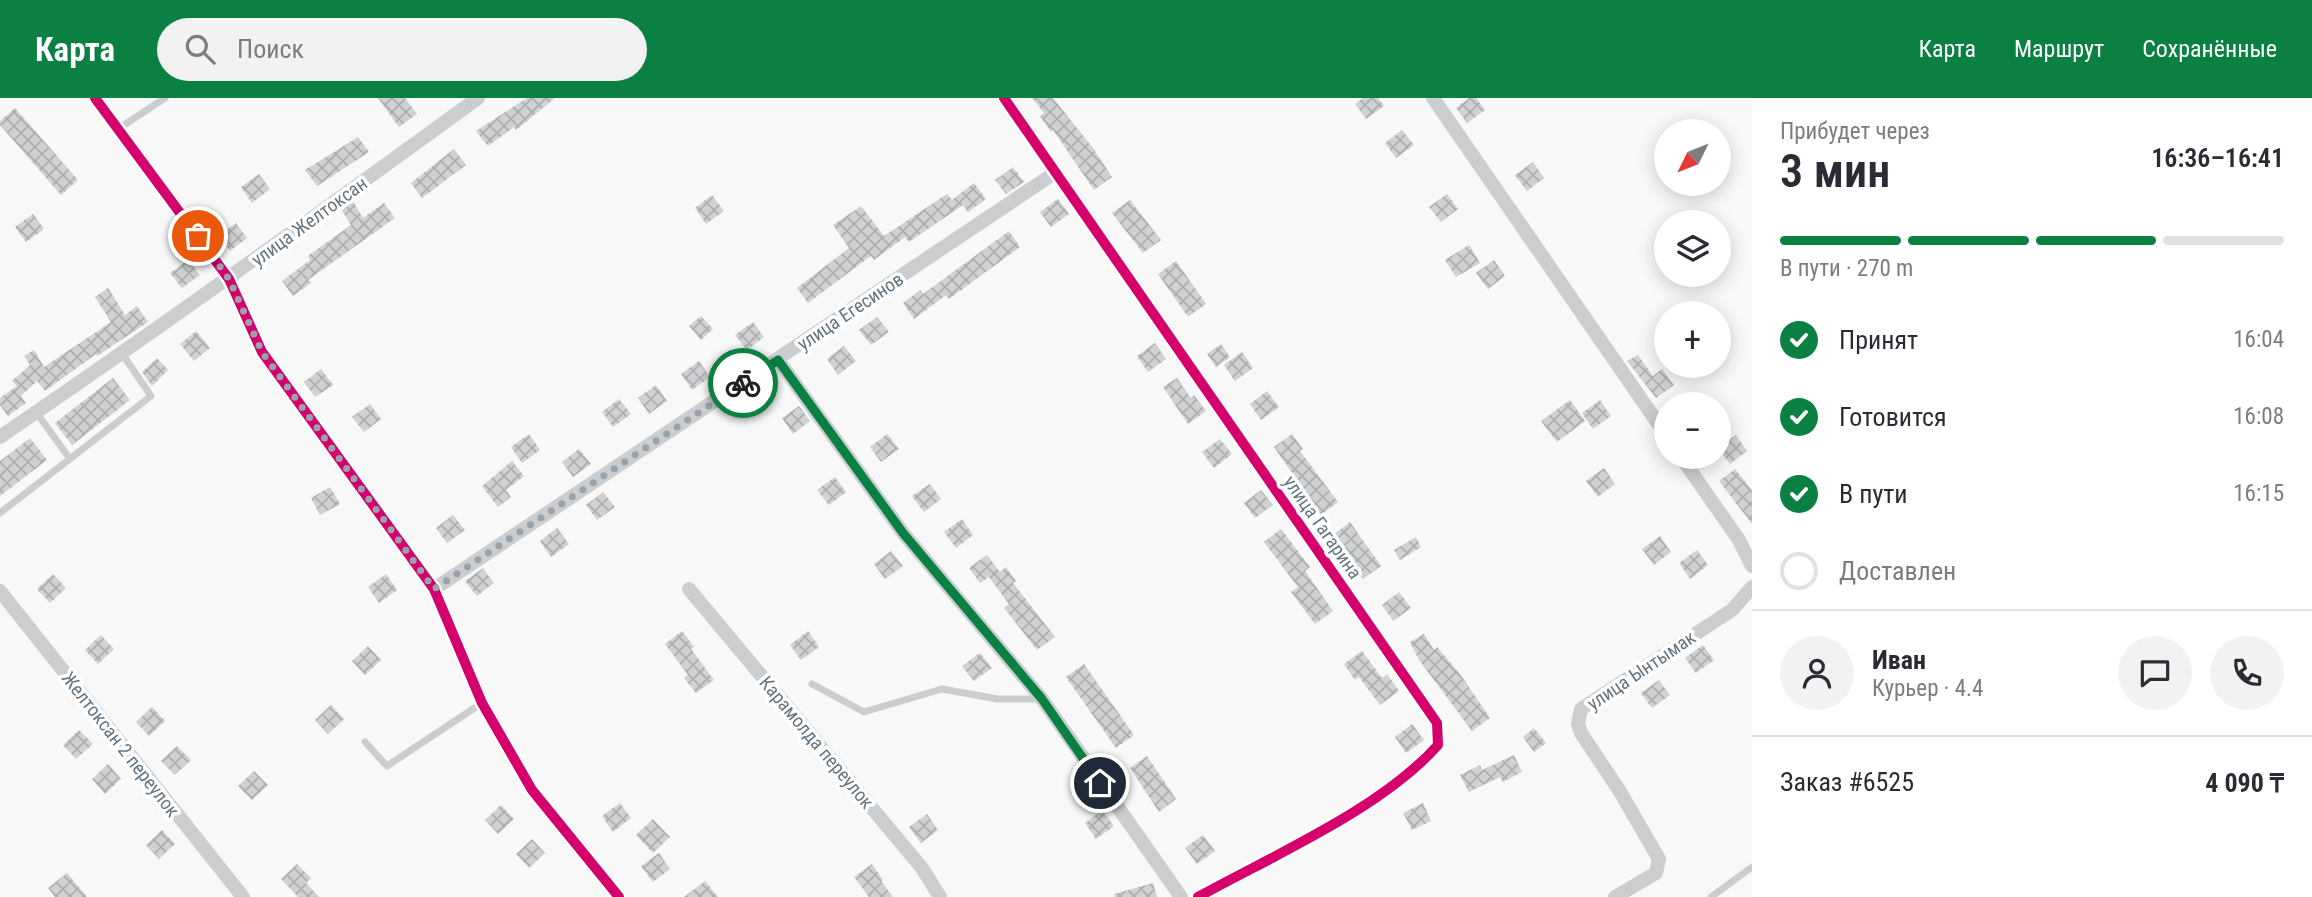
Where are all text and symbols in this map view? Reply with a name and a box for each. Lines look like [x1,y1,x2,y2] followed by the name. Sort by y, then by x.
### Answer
[157,18,647,81] search box
[35,30,115,69] text: Карта
[181,30,219,68] icon: search
[237,34,304,64] text: Поиск
[1919,35,1976,63] text: Карта
[2014,35,2104,63] text: Маршрут
[2142,35,2277,63] text: Сохранённые
[1780,118,1930,145] text: Прибудет через
[1654,119,1731,196] north arrow
[1654,119,1731,469] map controls
[2151,143,2284,173] text: 16:36–16:41
[1780,144,1890,198] text: 3 мин
[247,172,372,271] street label: улица Желтоксан
[168,206,228,266] pin
[1654,210,1731,287] button: layers
[179,217,217,255] icon: bag
[1780,255,1913,282] text: В пути · 270 m
[793,268,908,355] street label: улица Егесинов
[1654,301,1731,378] button: +
[1780,321,1818,359] icon: check
[1839,325,1918,355] text: Принят
[2233,326,2284,353] text: 16:04
[708,348,778,418] courier
[724,364,762,402] icon: bike
[1654,392,1731,469] button: −
[1780,398,1818,436] icon: check
[1839,402,1947,432] text: Готовится
[2233,403,2284,430] text: 16:08
[1279,471,1367,583] street label: улица Гагарина
[1780,475,1818,513] icon: check
[1839,479,1908,509] text: В пути
[2233,480,2284,507] text: 16:15
[1839,556,1956,586] text: Доставлен
[1583,626,1700,715] street label: улица Ынтымак
[1780,636,1854,710] button: person
[2118,636,2192,710] button: chat
[2210,636,2284,710] button: phone
[1872,645,1926,675] text: Иван
[57,667,184,821] street label: Желтоксан 2 переулок
[754,671,879,813] street label: Карамолда переулок
[1872,675,1983,702] text: Курьер · 4.4
[1070,753,1130,813] pin
[1081,764,1119,802] icon: home
[1780,767,1914,797] text: Заказ #6525
[2205,768,2284,798] text: 4 090 ₸

